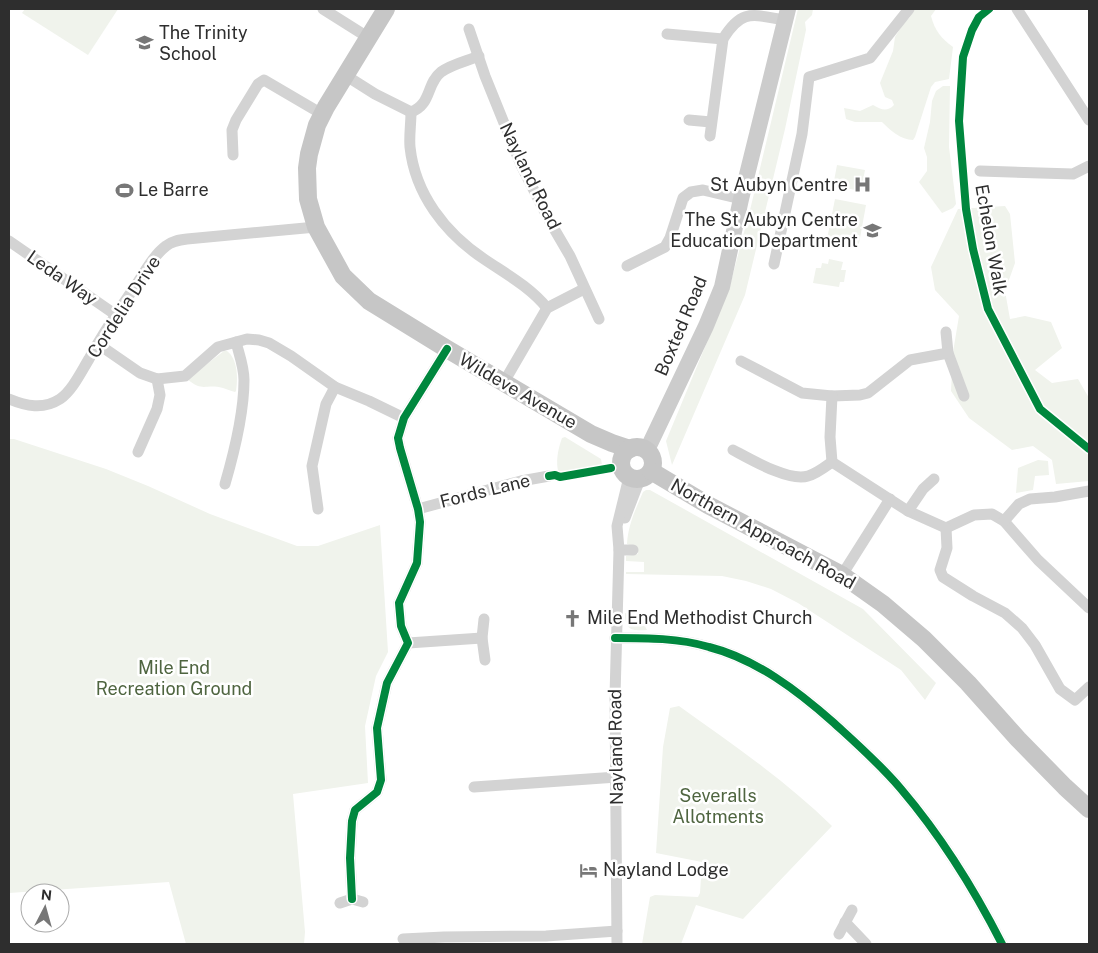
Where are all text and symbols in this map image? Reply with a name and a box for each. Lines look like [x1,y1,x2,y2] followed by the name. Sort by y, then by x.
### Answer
[159,22,248,64] place label: The Trinity School
[135,33,155,53] school or university icon: The Trinity School
[496,119,565,233] street label: Nayland Road
[710,174,848,195] place label: St Aubyn Centre
[852,175,872,195] hospital icon: St Aubyn Centre
[138,179,209,200] place label: Le Barre
[114,180,134,200] sports icon: Le Barre
[971,183,1012,297] street label: Echelon Walk
[670,209,858,251] place label: The St Aubyn Centre Education Department
[862,220,882,240] school or university icon: The St Aubyn Centre Education Department
[23,246,102,309] street label: Leda Way
[83,252,164,362] street label: Cordelia Drive
[650,273,711,379] street label: Boxted Road
[456,348,581,433] street label: Wildeve Avenue
[438,469,532,512] street label: Fords Lane
[667,474,859,593] street label: Northern Approach Road
[587,607,812,628] place label: Mile End Methodist Church
[563,608,583,628] church icon: Mile End Methodist Church
[96,657,252,699] park label: Mile End Recreation Ground
[604,689,627,805] street label: Nayland Road
[672,785,764,827] park label: Severalls Allotments
[603,859,729,880] place label: Nayland Lodge
[579,860,599,880] hotel icon: Nayland Lodge
[20,883,70,933] north arrow
[40,887,53,904] text: N

